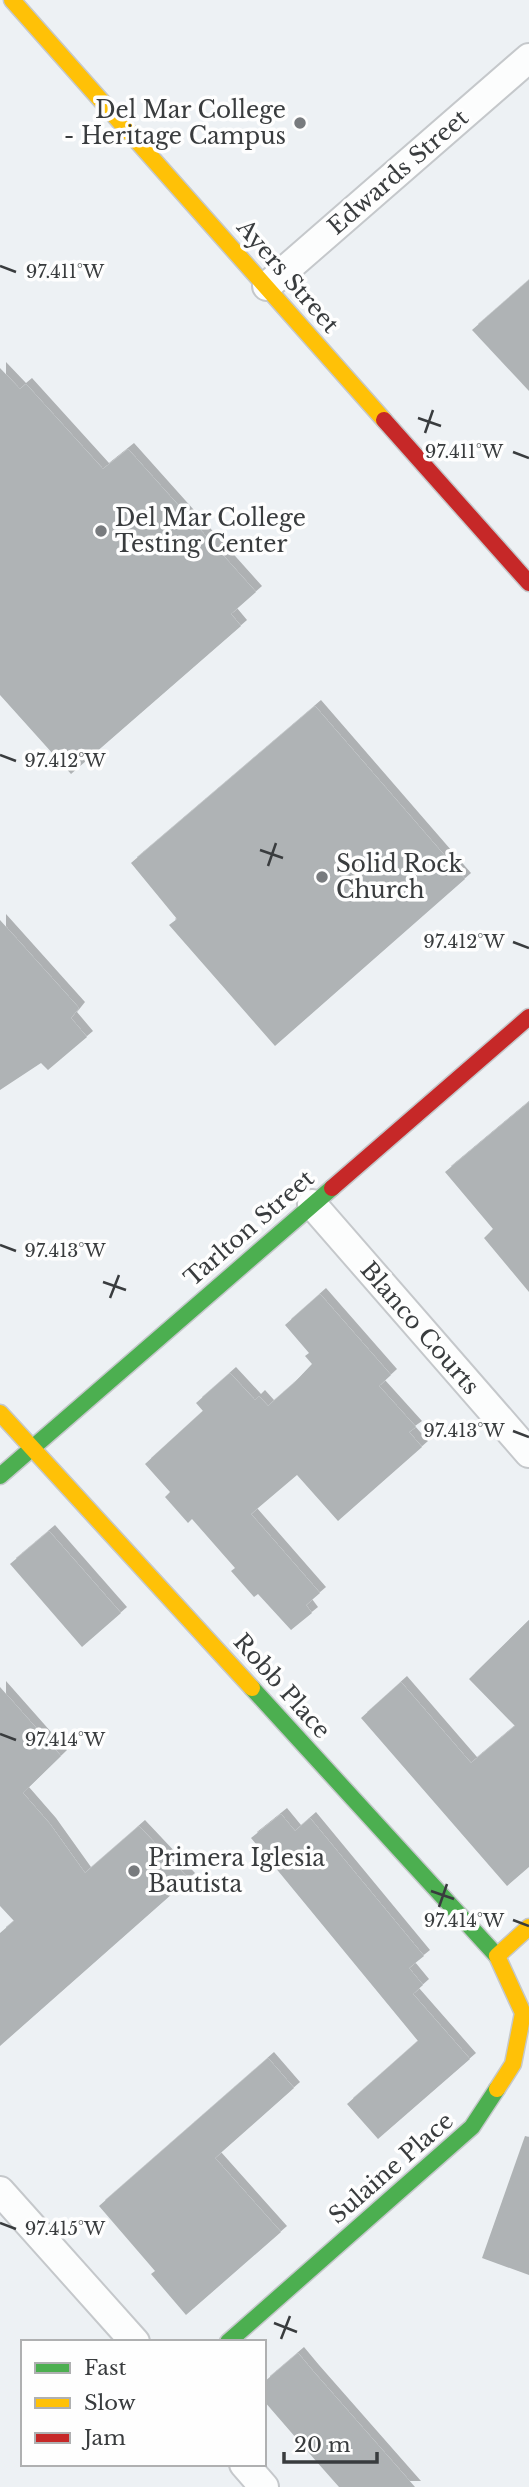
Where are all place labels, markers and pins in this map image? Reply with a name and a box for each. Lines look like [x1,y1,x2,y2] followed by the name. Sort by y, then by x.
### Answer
[64,96,286,150] place label: Del Mar College - Heritage Campus
[292,115,308,131] marker: Del Mar College - Heritage Campus
[115,504,306,558] place label: Del Mar College Testing Center
[93,523,109,539] marker: Del Mar College Testing Center
[336,850,464,904] place label: Solid Rock Church
[314,869,330,885] marker: Solid Rock Church
[148,1844,325,1898] place label: Primera Iglesia Bautista
[126,1863,142,1879] marker: Primera Iglesia Bautista

